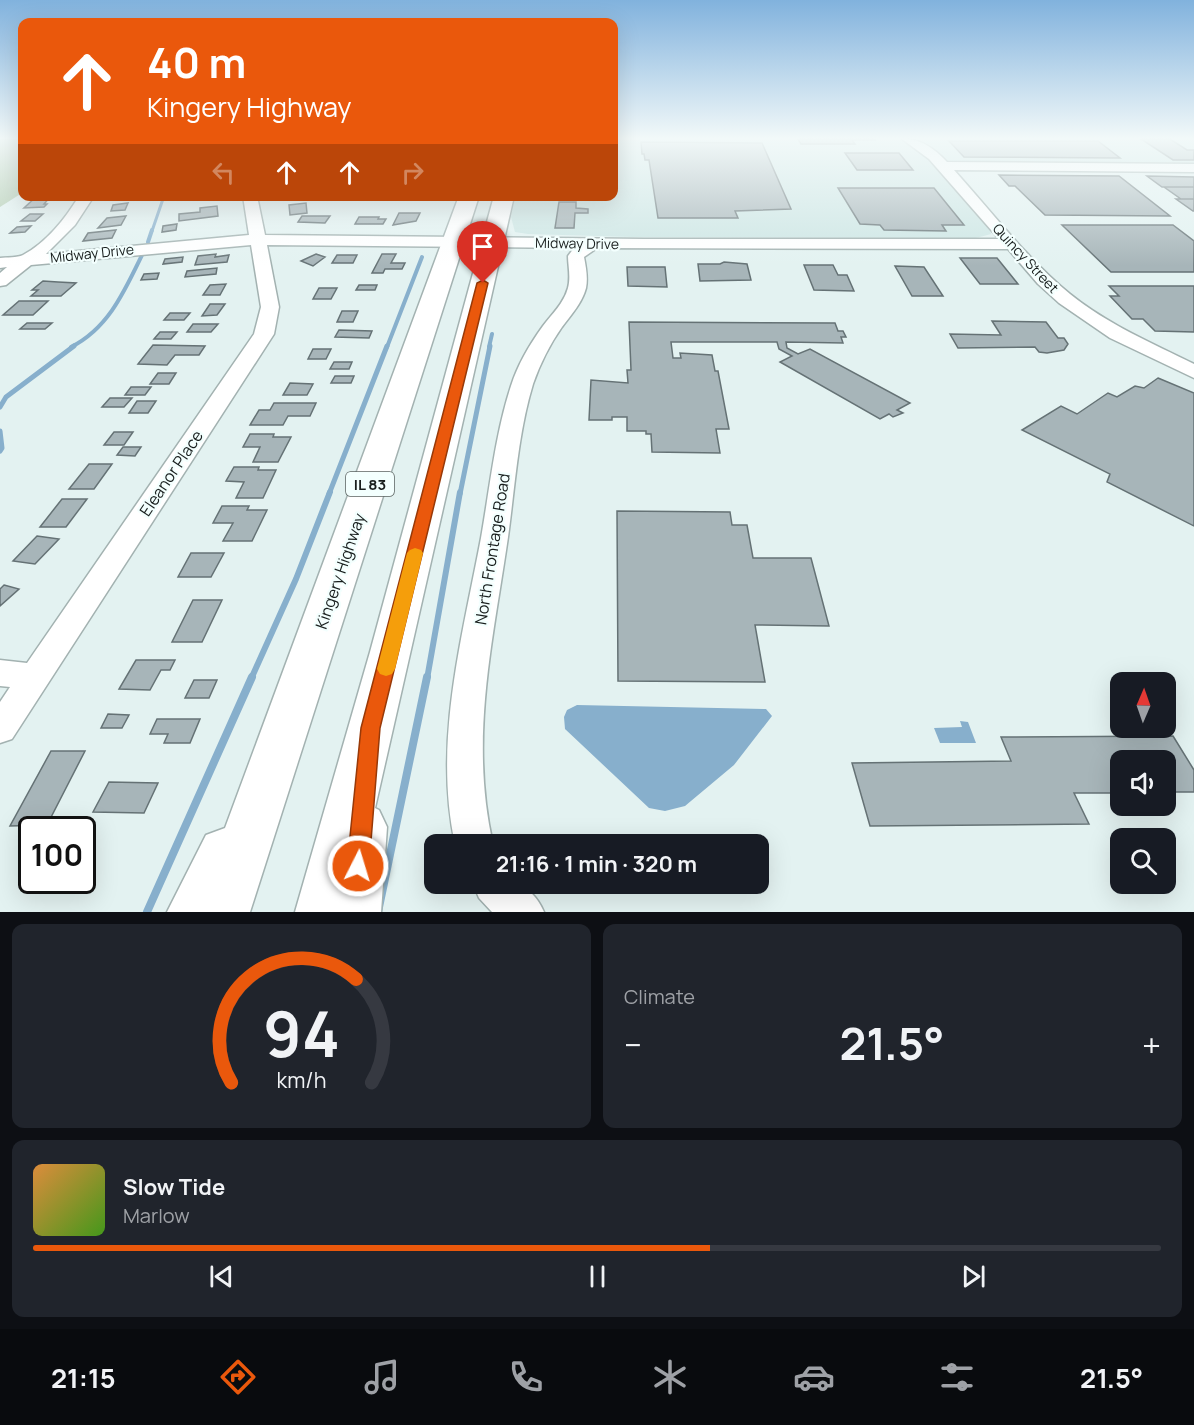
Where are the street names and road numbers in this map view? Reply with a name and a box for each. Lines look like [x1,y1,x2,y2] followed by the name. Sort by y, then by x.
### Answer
[989,219,1063,297] street label: Quincy Street
[535,233,619,253] street label: Midway Drive
[49,239,135,267] street label: Midway Drive
[134,426,208,520] street label: Eleanor Place
[346,472,394,496] road number: IL 83
[469,472,515,626] street label: North Frontage Road
[310,510,370,632] street label: Kingery Highway

